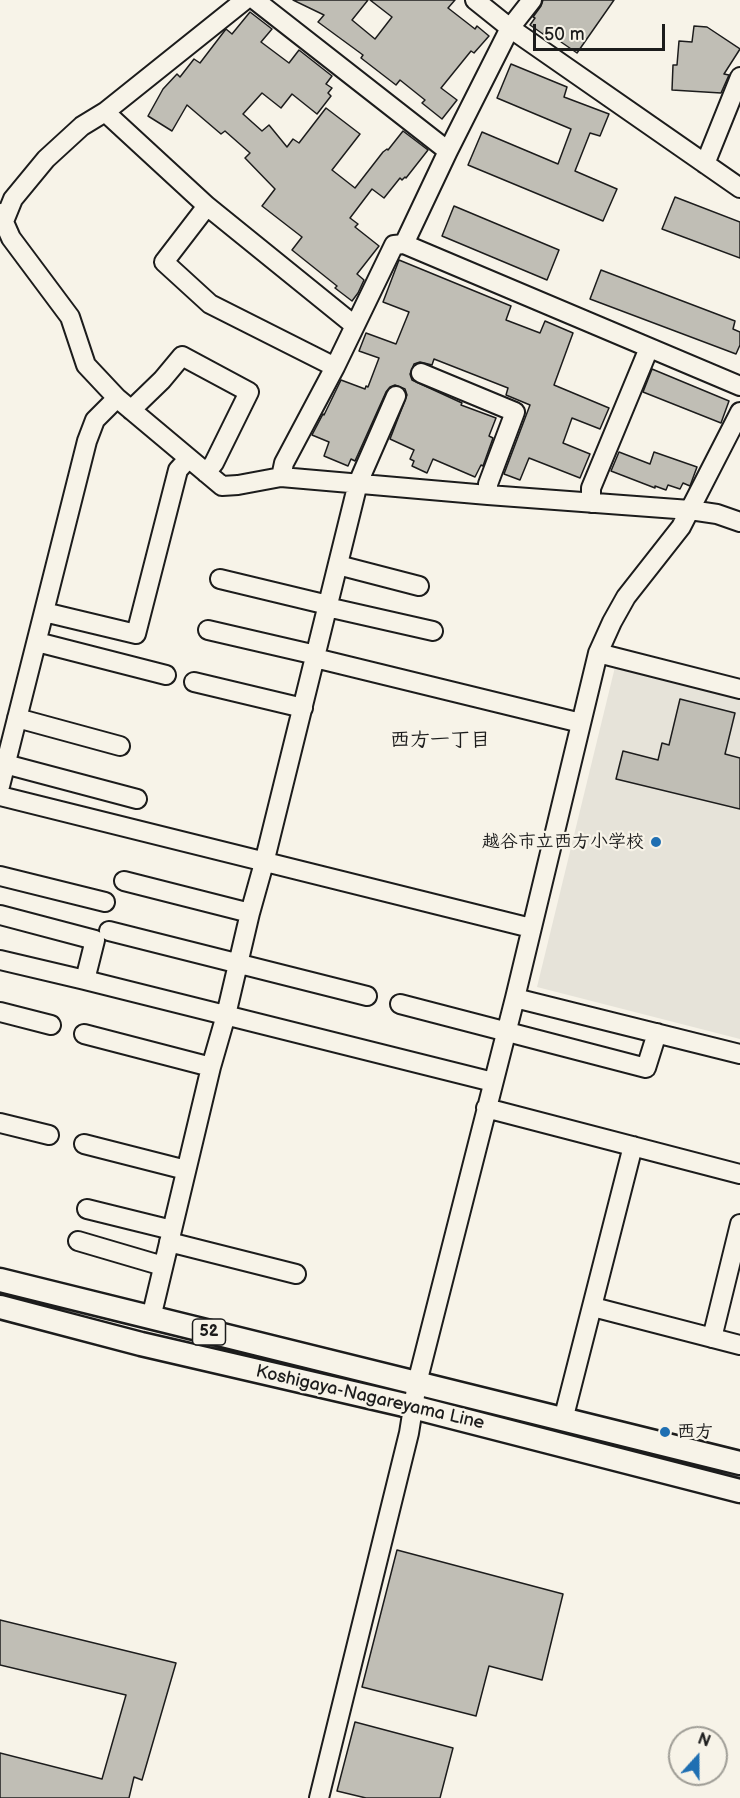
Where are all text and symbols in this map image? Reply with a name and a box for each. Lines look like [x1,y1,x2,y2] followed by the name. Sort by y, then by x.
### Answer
[536,12,668,50] scale bar
[544,24,585,45] text: 50 m
[390,729,490,753] district label: 西方一丁目
[482,831,644,853] place label: 越谷市立西方小学校
[649,835,663,849] marker: 越谷市立西方小学校
[192,1319,226,1345] road number: 52
[254,1361,486,1435] street label: Koshigaya-Nagareyama Line
[677,1421,713,1443] place label: 西方
[658,1425,672,1439] marker: 西方
[668,1726,728,1786] north arrow
[695,1730,713,1752] text: N

